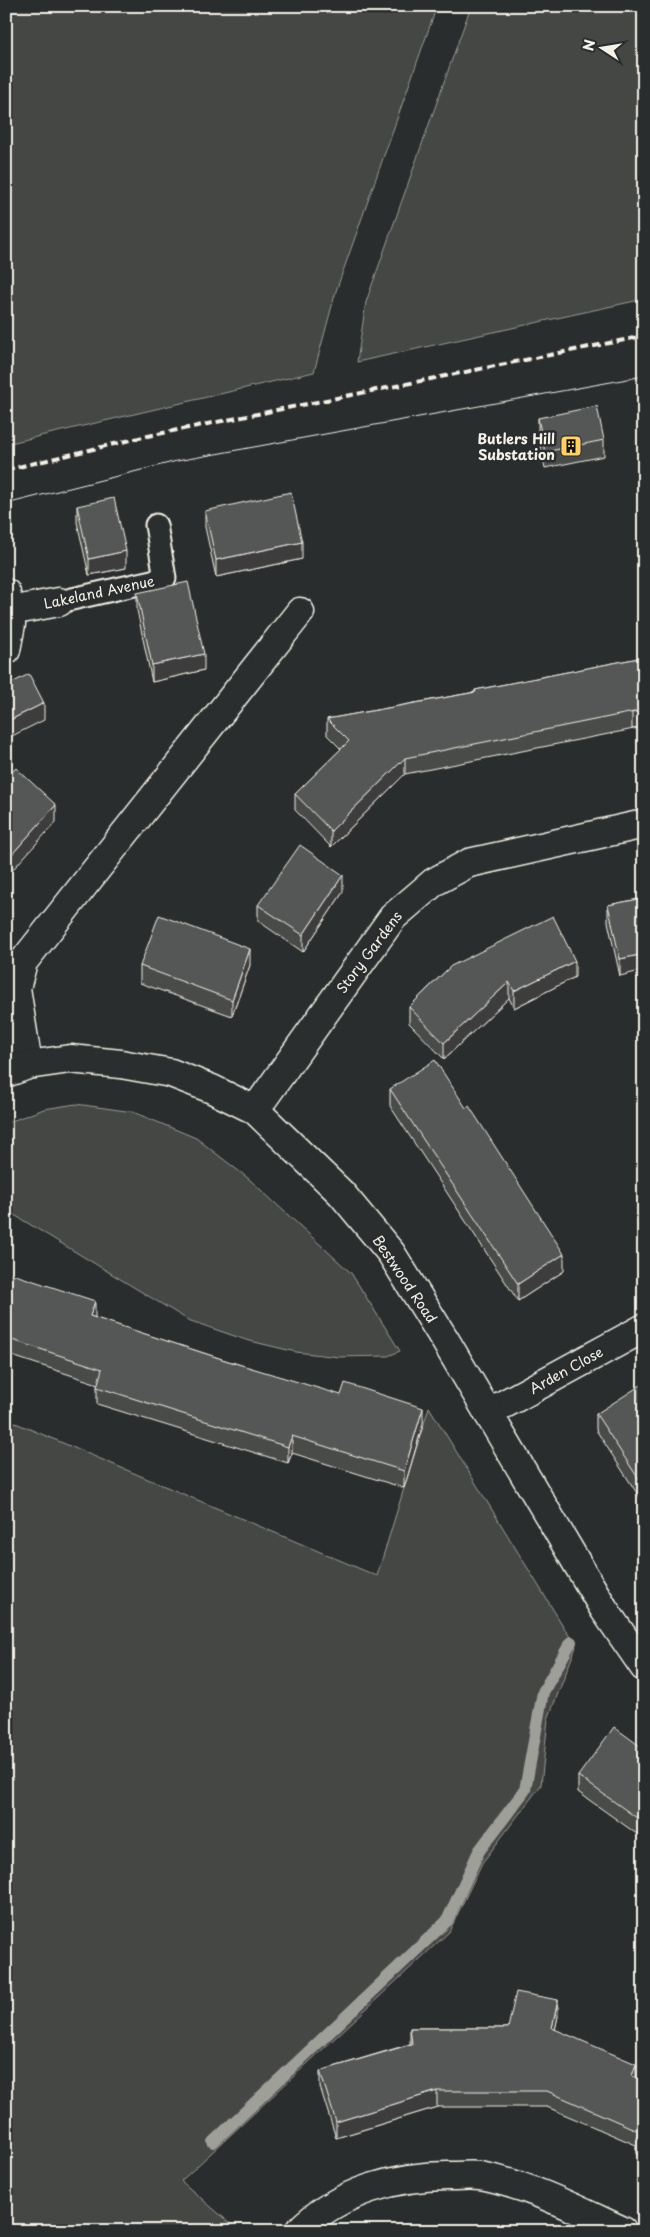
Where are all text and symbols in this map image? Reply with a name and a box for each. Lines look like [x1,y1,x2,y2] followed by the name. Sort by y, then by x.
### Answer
[578,22,628,72] north arrow
[577,38,600,53] text: N
[478,428,555,465] place label: Butlers Hill Substation
[559,434,583,458] building icon: Butlers Hill Substation
[42,570,157,614] street label: Lakeland Avenue
[331,907,407,997] street label: Story Gardens
[368,1231,442,1327] street label: Bestwood Road
[525,1341,607,1399] street label: Arden Close

